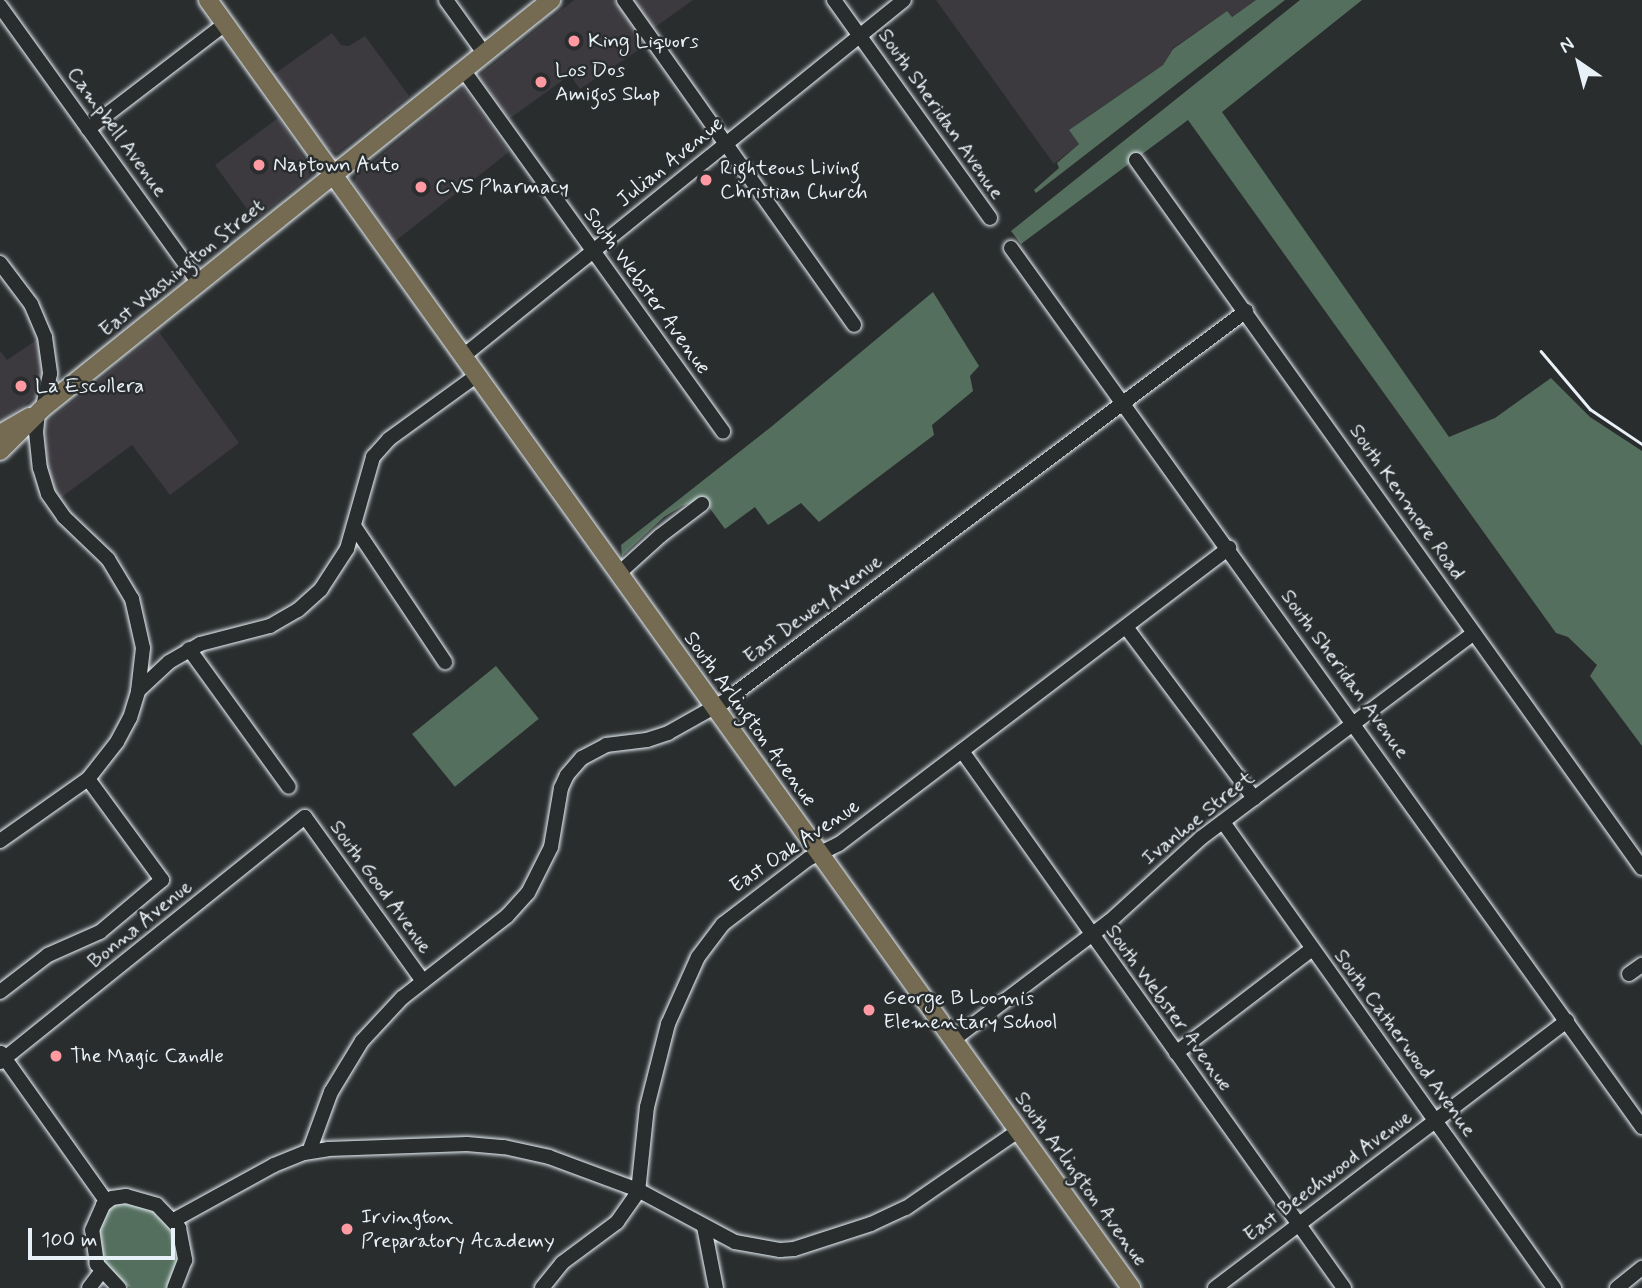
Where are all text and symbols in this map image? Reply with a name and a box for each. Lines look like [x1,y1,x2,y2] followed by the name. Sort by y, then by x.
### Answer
[872,23,1010,205] street label: South Sheridan Avenue
[588,28,699,54] place label: King Liquors
[1544,28,1614,98] north arrow
[1554,32,1579,59] text: N
[566,33,582,49] marker: King Liquors
[555,57,660,107] place label: Los Dos Amigos Shop
[61,61,173,203] street label: Campbell Avenue
[533,74,549,90] marker: Los Dos Amigos Shop
[613,112,727,212] street label: Julian Avenue
[273,152,397,178] place label: Naptown Auto
[720,155,873,205] place label: Righteous Living Christian Church
[251,157,267,173] marker: Naptown Auto
[698,172,714,188] marker: Righteous Living Christian Church
[435,174,569,200] place label: CVS Pharmacy
[413,179,429,195] marker: CVS Pharmacy
[93,192,271,344] street label: East Washington Street
[579,204,715,378] street label: South Webster Avenue
[35,373,143,399] place label: La Escollera
[13,378,29,394] marker: La Escollera
[1344,419,1470,585] street label: South Kenmore Road
[737,548,889,670] street label: East Dewey Avenue
[1275,584,1415,764] street label: South Sheridan Avenue
[679,628,821,810] street label: South Arlington Avenue
[1137,765,1259,871] street label: Ivanhoe Street
[726,794,864,898] street label: East Oak Avenue
[323,813,439,961] street label: South Good Avenue
[81,873,199,975] street label: Bonna Avenue
[1101,921,1237,1095] street label: South Webster Avenue
[1328,944,1482,1142] street label: South Catherwood Avenue
[883,985,1058,1035] place label: George B Loomis Elementary School
[861,1002,877,1018] marker: George B Loomis Elementary School
[70,1043,229,1069] place label: The Magic Candle
[48,1048,64,1064] marker: The Magic Candle
[1010,1088,1152,1270] street label: South Arlington Avenue
[1237,1103,1419,1249] street label: East Beechwood Avenue
[361,1204,556,1254] place label: Irvington Preparatory Academy
[32,1214,178,1258] scale bar
[339,1221,355,1237] marker: Irvington Preparatory Academy
[41,1226,97,1254] text: 100 m

